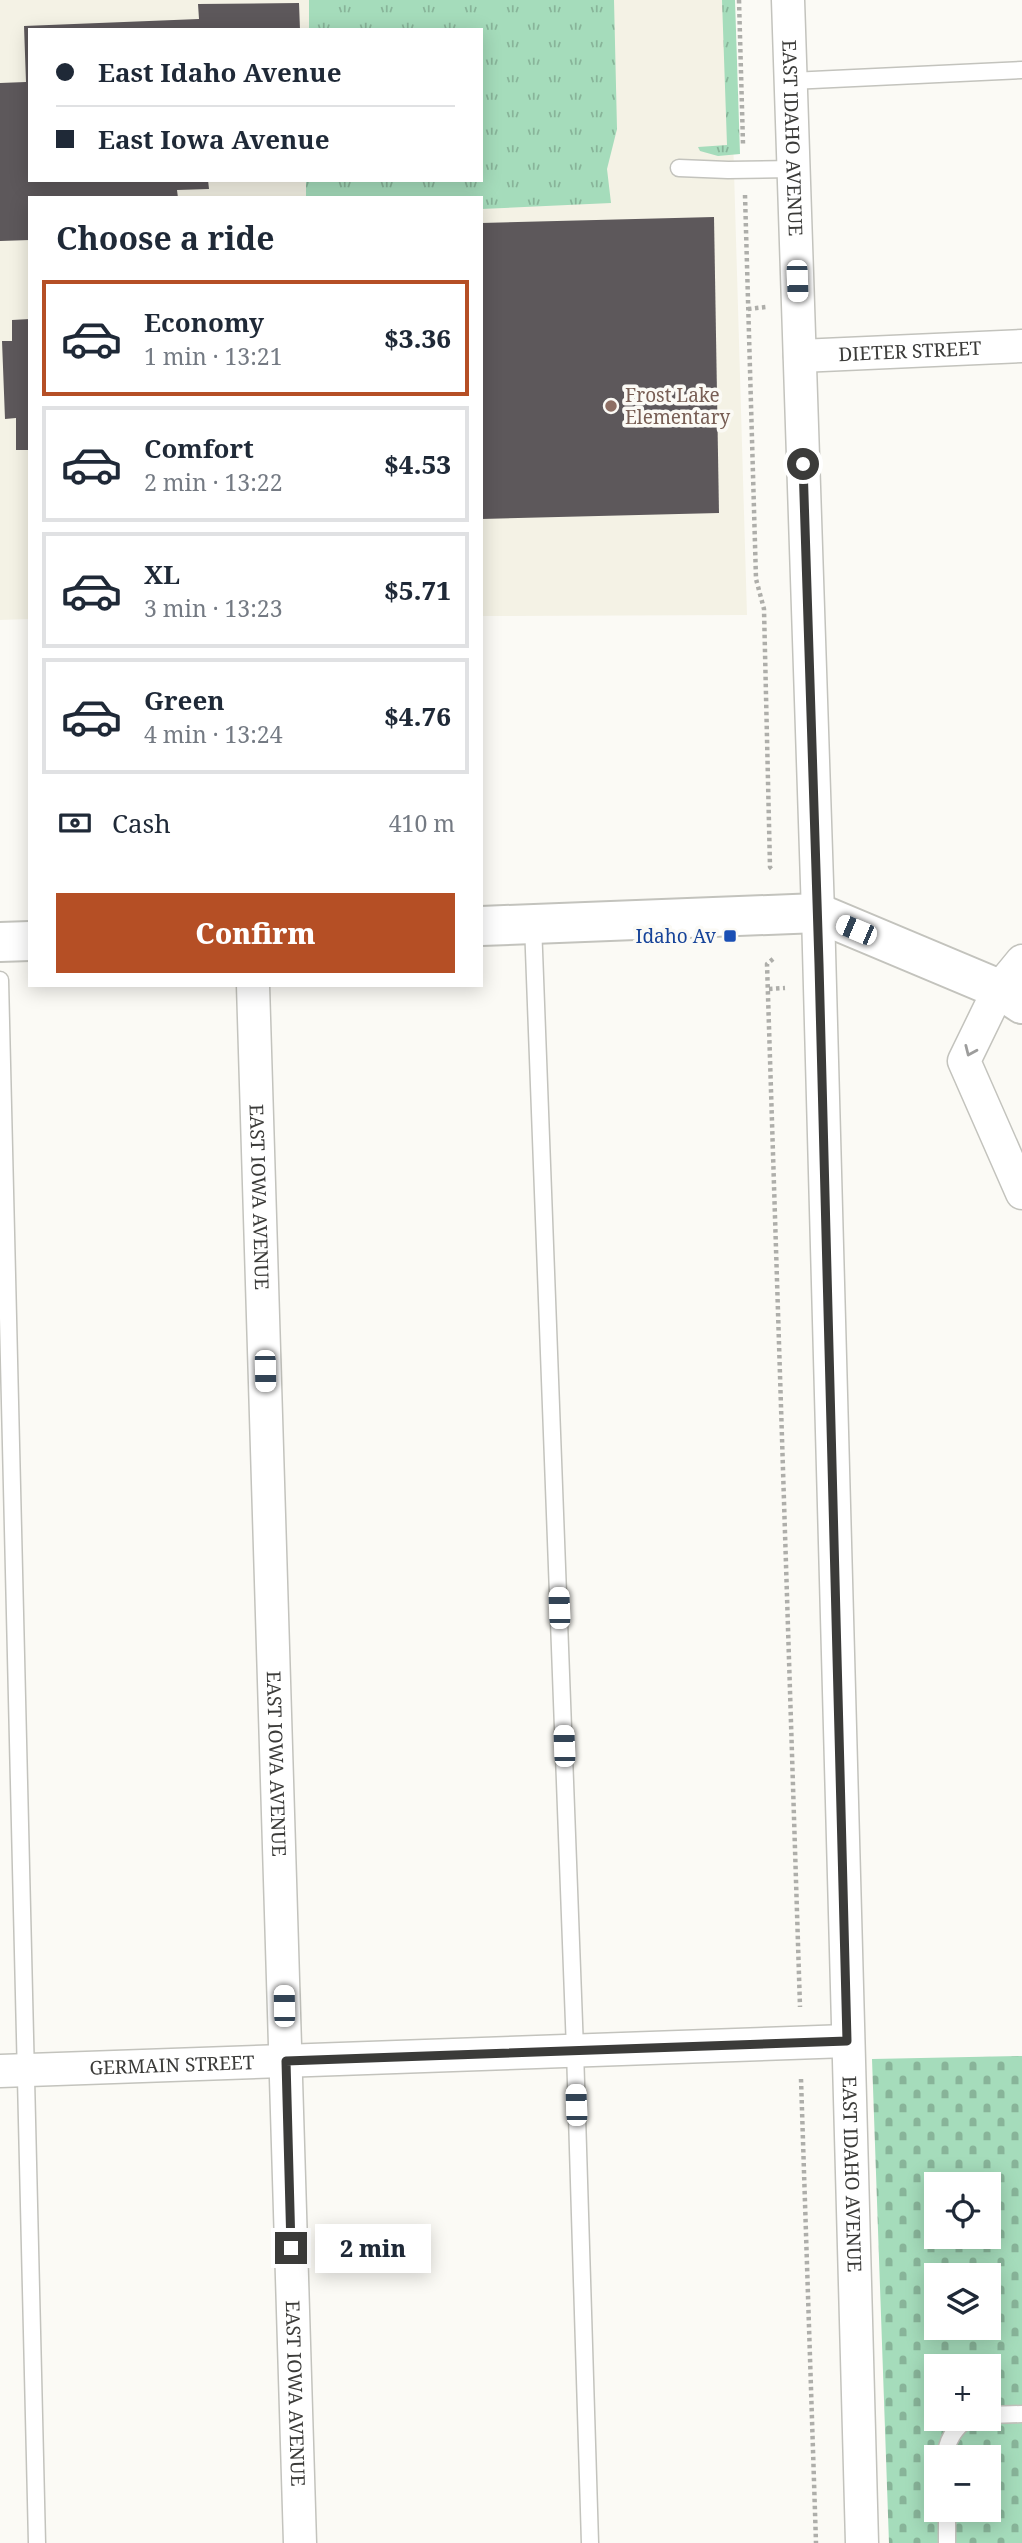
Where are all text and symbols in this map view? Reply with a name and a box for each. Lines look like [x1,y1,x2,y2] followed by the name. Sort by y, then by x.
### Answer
[776,39,809,237] street label: EAST IDAHO AVENUE
[98,54,342,90] text: East Idaho Avenue
[98,121,330,157] text: East Iowa Avenue
[56,216,275,259] text: Choose a ride
[786,260,809,302] car
[144,304,264,340] text: Economy
[60,307,123,370] icon: car
[384,320,451,356] text: $3.36
[838,335,982,367] street label: DIETER STREET
[144,340,282,372] text: 1 min · 13:21
[625,382,731,430] place label: Frost Lake Elementary
[603,398,619,414] marker: Frost Lake Elementary
[144,430,254,466] text: Comfort
[60,433,123,496] icon: car
[384,446,451,482] text: $4.53
[787,448,819,480] route start
[144,466,282,498] text: 2 min · 13:22
[144,556,180,592] text: XL
[60,559,123,622] icon: car
[384,572,451,608] text: $5.71
[144,592,282,624] text: 3 min · 13:23
[144,682,225,718] text: Green
[60,685,123,748] icon: car
[384,698,451,734] text: $4.76
[144,718,282,750] text: 4 min · 13:24
[56,804,94,842] icon: cash
[112,805,171,841] text: Cash
[389,807,455,839] text: 410 m
[56,893,455,973] button: Confirm
[833,912,880,948] car
[635,923,716,949] place label: Idaho Av
[722,928,738,944] marker: Idaho Av
[964,1044,978,1056] one-way arrow
[244,1104,275,1290] street label: EAST IOWA AVENUE
[255,1350,276,1392] car
[548,1587,571,1629] car
[261,1670,292,1857] street label: EAST IOWA AVENUE
[553,1725,576,1767] car
[274,1985,295,2027] car
[89,2049,255,2081] street label: GERMAIN STREET
[836,2076,868,2273] street label: EAST IDAHO AVENUE
[565,2084,588,2126] car
[924,2172,1001,2522] map controls
[924,2172,1001,2249] button: locate
[316,2224,431,2272] callout: 2 min
[275,2232,307,2264] route end
[340,2232,406,2264] text: 2 min
[924,2263,1001,2340] button: layers
[280,2300,311,2487] street label: EAST IOWA AVENUE
[924,2354,1001,2431] button: +
[924,2445,1001,2522] button: −

